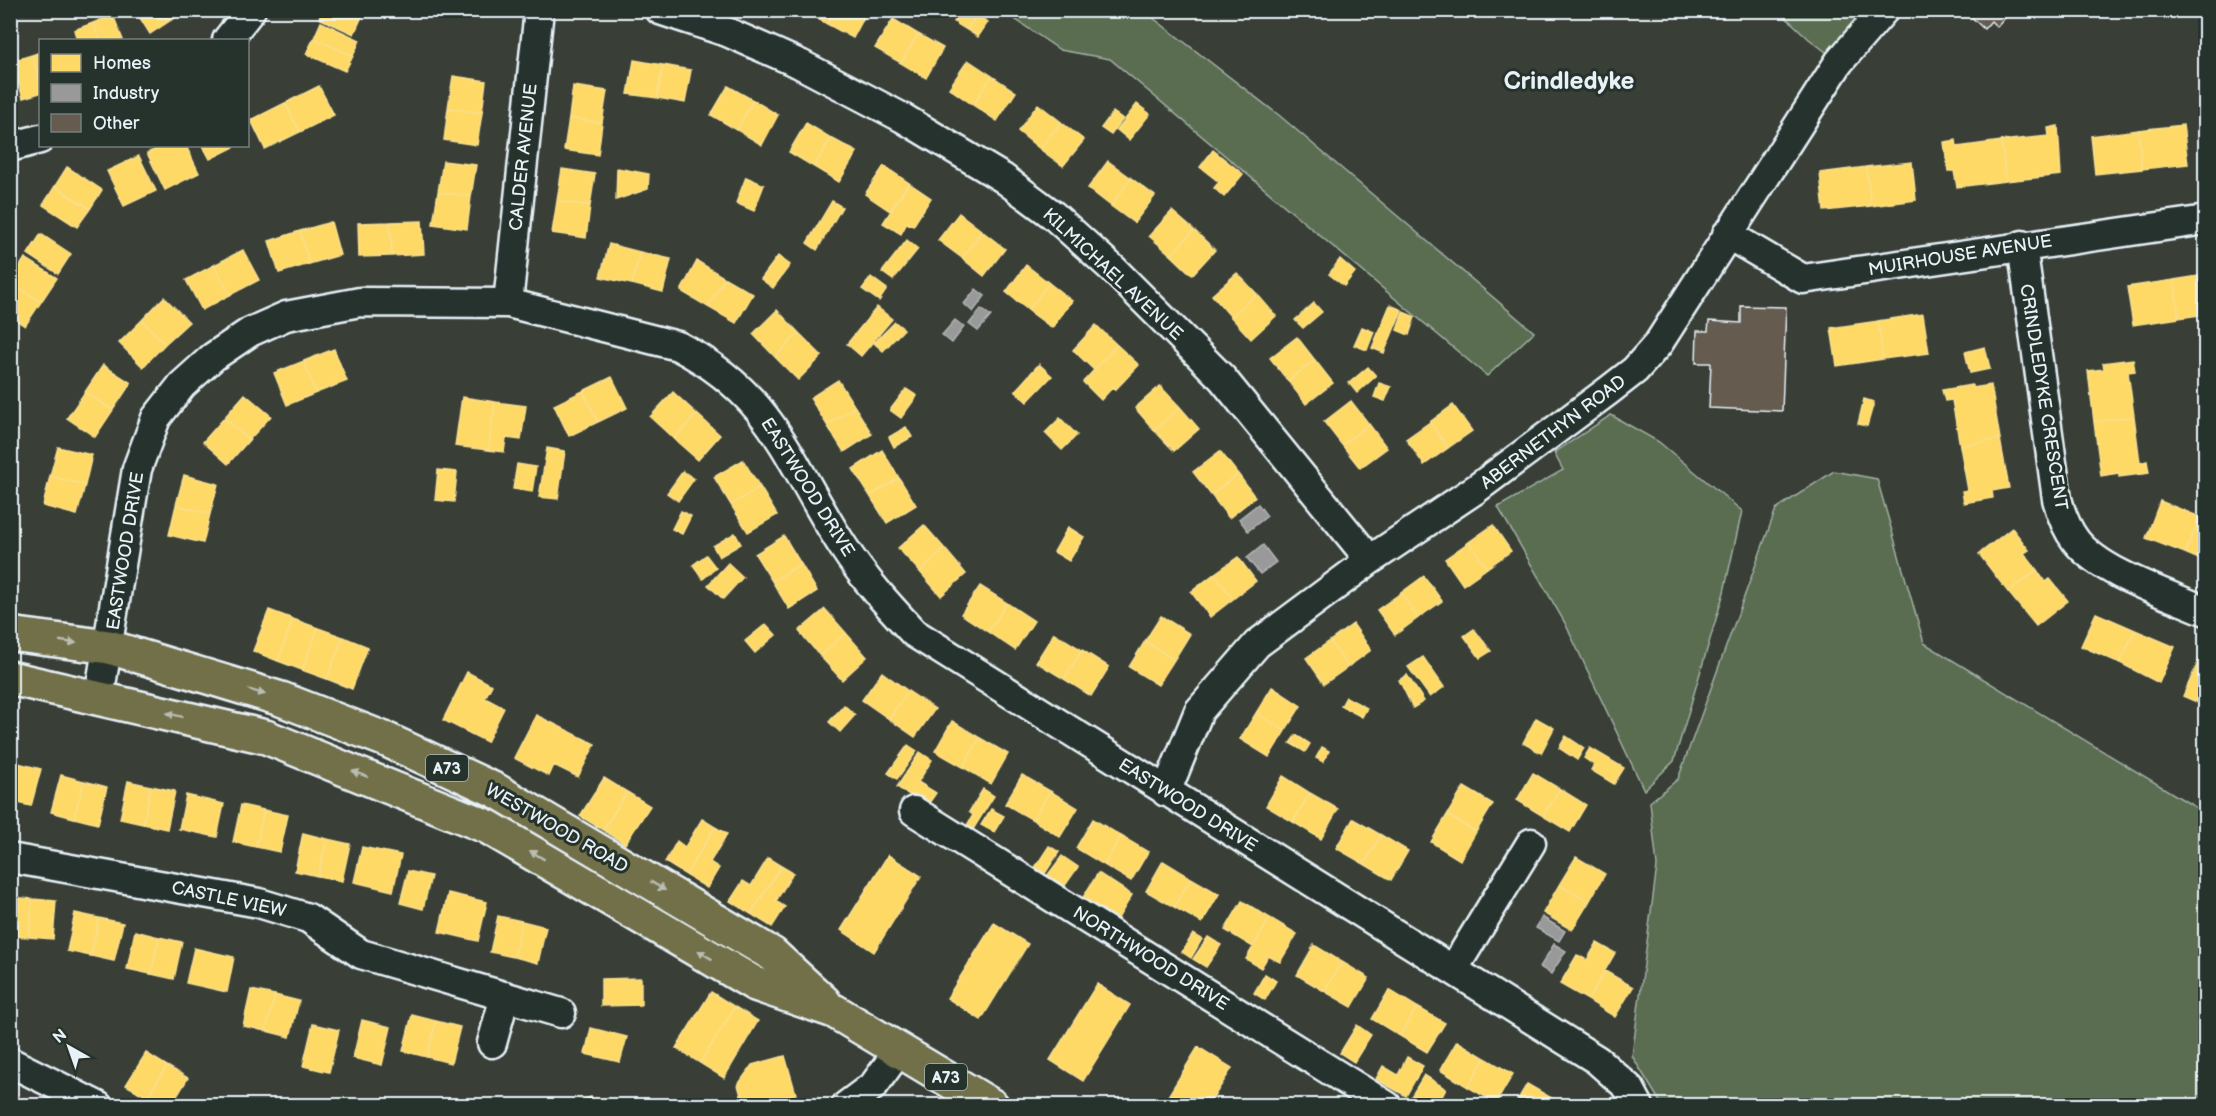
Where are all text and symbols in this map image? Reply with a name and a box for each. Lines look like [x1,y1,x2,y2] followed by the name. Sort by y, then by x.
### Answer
[39,39,249,147] legend
[93,53,151,74] text: Homes
[1504,67,1635,96] district label: Crindledyke
[505,82,542,232] street label: CALDER AVENUE
[93,83,160,104] text: Industry
[93,113,140,134] text: Other
[1038,204,1187,345] street label: KILMICHAEL AVENUE
[1867,231,2054,280] street label: MUIRHOUSE AVENUE
[2015,283,2072,512] street label: CRINDLEDYKE CRESCENT
[1477,371,1630,494] street label: ABERNETHYN ROAD
[756,414,859,561] street label: EASTWOOD DRIVE
[103,470,148,632] street label: EASTWOOD DRIVE
[59,637,78,647] one-way arrow
[248,688,266,697] one-way arrow
[166,709,184,719] one-way arrow
[1114,754,1261,857] street label: EASTWOOD DRIVE
[426,755,468,781] road number: A73
[351,769,369,778] one-way arrow
[482,779,632,878] street label: WESTWOOD ROAD
[529,850,545,861] one-way arrow
[170,877,289,922] street label: CASTLE VIEW
[649,881,666,891] one-way arrow
[1069,902,1233,1015] street label: NORTHWOOD DRIVE
[697,949,713,960] one-way arrow
[39,1017,99,1077] north arrow
[50,1026,71,1048] text: N
[925,1064,967,1090] road number: A73

